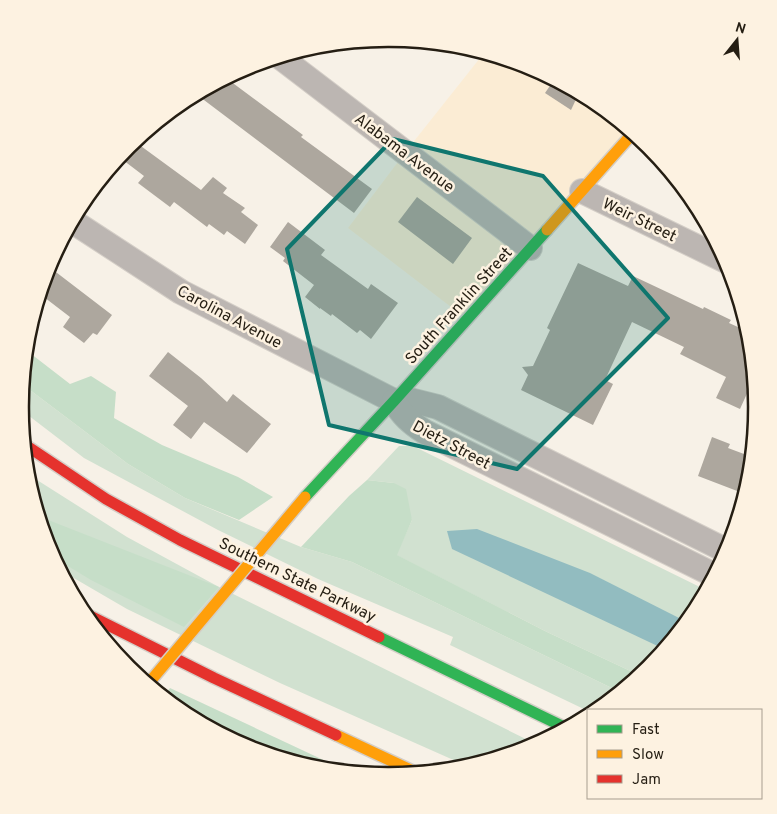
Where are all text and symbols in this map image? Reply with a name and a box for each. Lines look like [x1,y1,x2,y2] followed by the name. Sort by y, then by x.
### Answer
[712,15,762,65] north arrow
[733,19,748,39] text: N
[350,110,458,198] street label: Alabama Avenue
[599,194,679,247] street label: Weir Street
[402,244,517,369] street label: South Franklin Street
[173,282,285,354] street label: Carolina Avenue
[409,417,493,475] street label: Dietz Street
[215,534,379,628] street label: Southern State Parkway
[587,709,762,799] legend
[632,721,660,740] text: Fast
[632,746,664,765] text: Slow
[632,771,661,790] text: Jam

